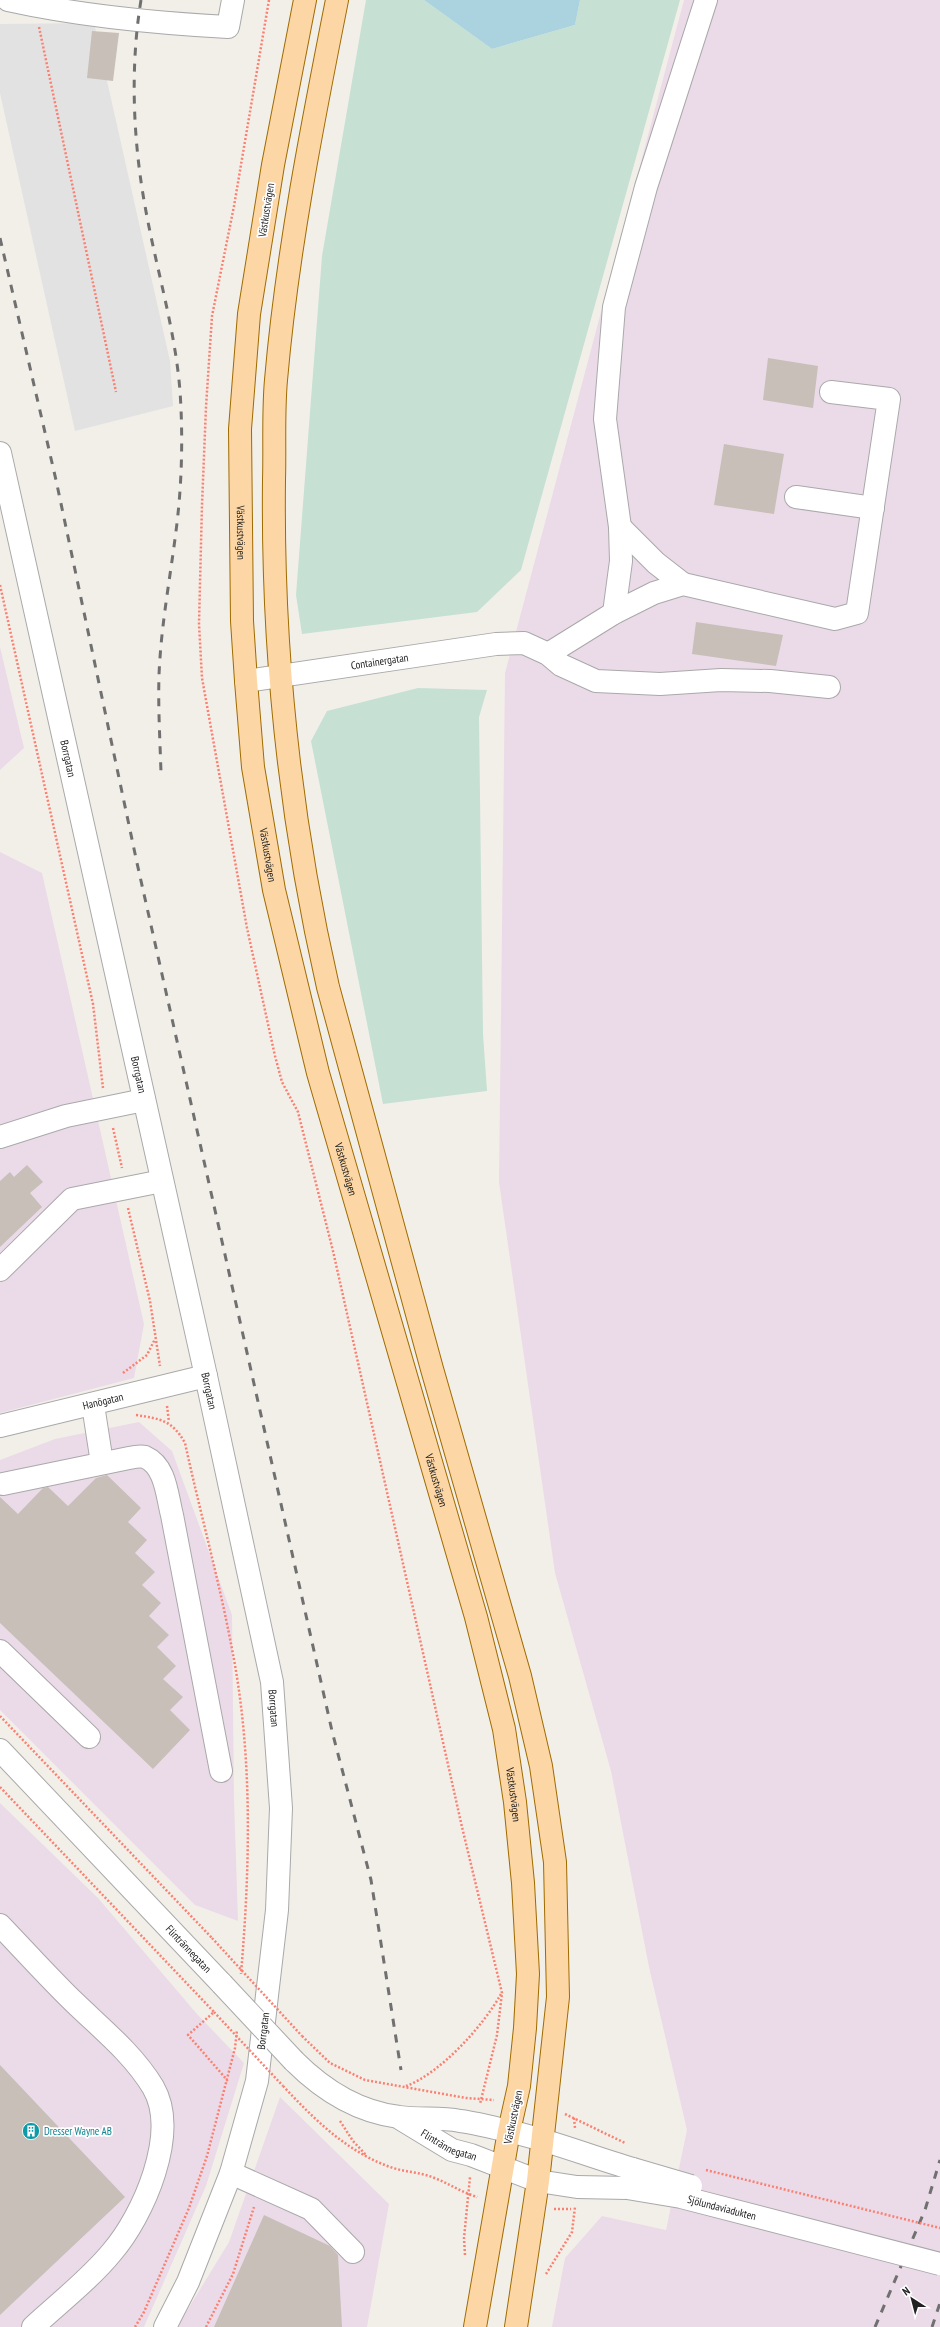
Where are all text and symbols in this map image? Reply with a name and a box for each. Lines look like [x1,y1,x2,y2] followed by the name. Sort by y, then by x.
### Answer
[255,182,277,239] street label: Västkustvägen
[234,504,248,560] street label: Västkustvägen
[350,650,409,672] street label: Containergatan
[57,739,79,778] street label: Borrgatan
[256,826,280,883] street label: Västkustvägen
[128,1055,150,1095] street label: Borrgatan
[331,1140,360,1198] street label: Västkustvägen
[198,1371,220,1411] street label: Borrgatan
[81,1389,125,1413] street label: Hanögatan
[422,1451,451,1509] street label: Västkustvägen
[266,1689,282,1728] street label: Borrgatan
[503,1766,524,1822] street label: Västkustvägen
[163,1922,215,1976] street label: Flintrännegatan
[254,2011,272,2050] street label: Borrgatan
[500,2089,526,2146] street label: Västkustvägen
[21,2121,41,2141] building icon: Dresser Wayne AB
[44,2124,112,2138] place label: Dresser Wayne AB
[419,2126,479,2164] street label: Flintrännegatan
[686,2192,758,2223] street label: Sjölundaviadukten
[892,2279,932,2319] north arrow
[900,2283,913,2298] text: N

